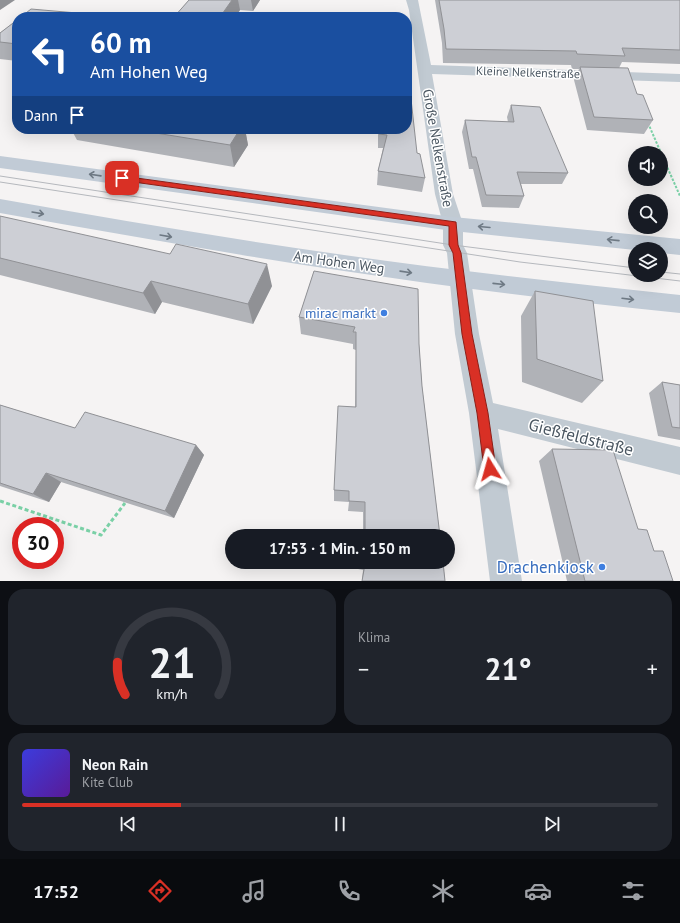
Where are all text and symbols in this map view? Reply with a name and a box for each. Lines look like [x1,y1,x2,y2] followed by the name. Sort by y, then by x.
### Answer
[90,24,151,61] text: 60 m
[24,28,76,80] icon: left
[90,60,208,83] text: Am Hohen Weg
[476,63,580,81] street label: Kleine Nelkenstraße
[419,88,457,208] street label: Große Nelkenstraße
[66,104,88,126] icon: arrive
[24,106,58,125] text: Dann
[628,146,668,282] map controls
[628,146,668,186] button: sound
[105,161,139,195] pin
[111,167,133,189] icon: arrive
[89,171,102,179] one-way arrow
[628,194,668,234] button: search
[32,209,45,217] one-way arrow
[478,223,491,230] one-way arrow
[159,232,172,240] one-way arrow
[607,236,620,244] one-way arrow
[628,242,668,282] button: layers
[292,247,386,277] street label: Am Hohen Weg
[399,268,412,276] one-way arrow
[492,280,505,288] one-way arrow
[621,295,634,302] one-way arrow
[305,304,376,322] place label: mirac markt
[379,308,389,318] marker: mirac markt
[526,413,636,461] street label: Gießfeldstraße
[469,448,511,490] position arrow
[12,517,64,569] speed limit sign: 30
[269,539,411,558] text: 17:53 · 1 Min. · 150 m
[497,556,594,578] place label: Drachenkiosk
[597,562,607,572] marker: Drachenkiosk
[358,629,390,646] text: Klima
[148,636,196,689] text: 21
[484,649,532,688] text: 21°
[358,655,369,683] text: −
[647,655,658,683] text: +
[156,684,188,703] text: km/h
[82,755,148,774] text: Neon Rain
[82,774,133,791] text: Kite Club
[117,813,139,835] icon: previous
[329,813,351,835] icon: pause
[541,813,563,835] icon: next
[146,877,174,905] icon: directions
[240,877,268,905] icon: music
[335,877,363,905] icon: phone
[429,877,457,905] icon: climate
[524,877,552,905] icon: car
[619,877,647,905] icon: filters
[33,880,79,903] text: 17:52

